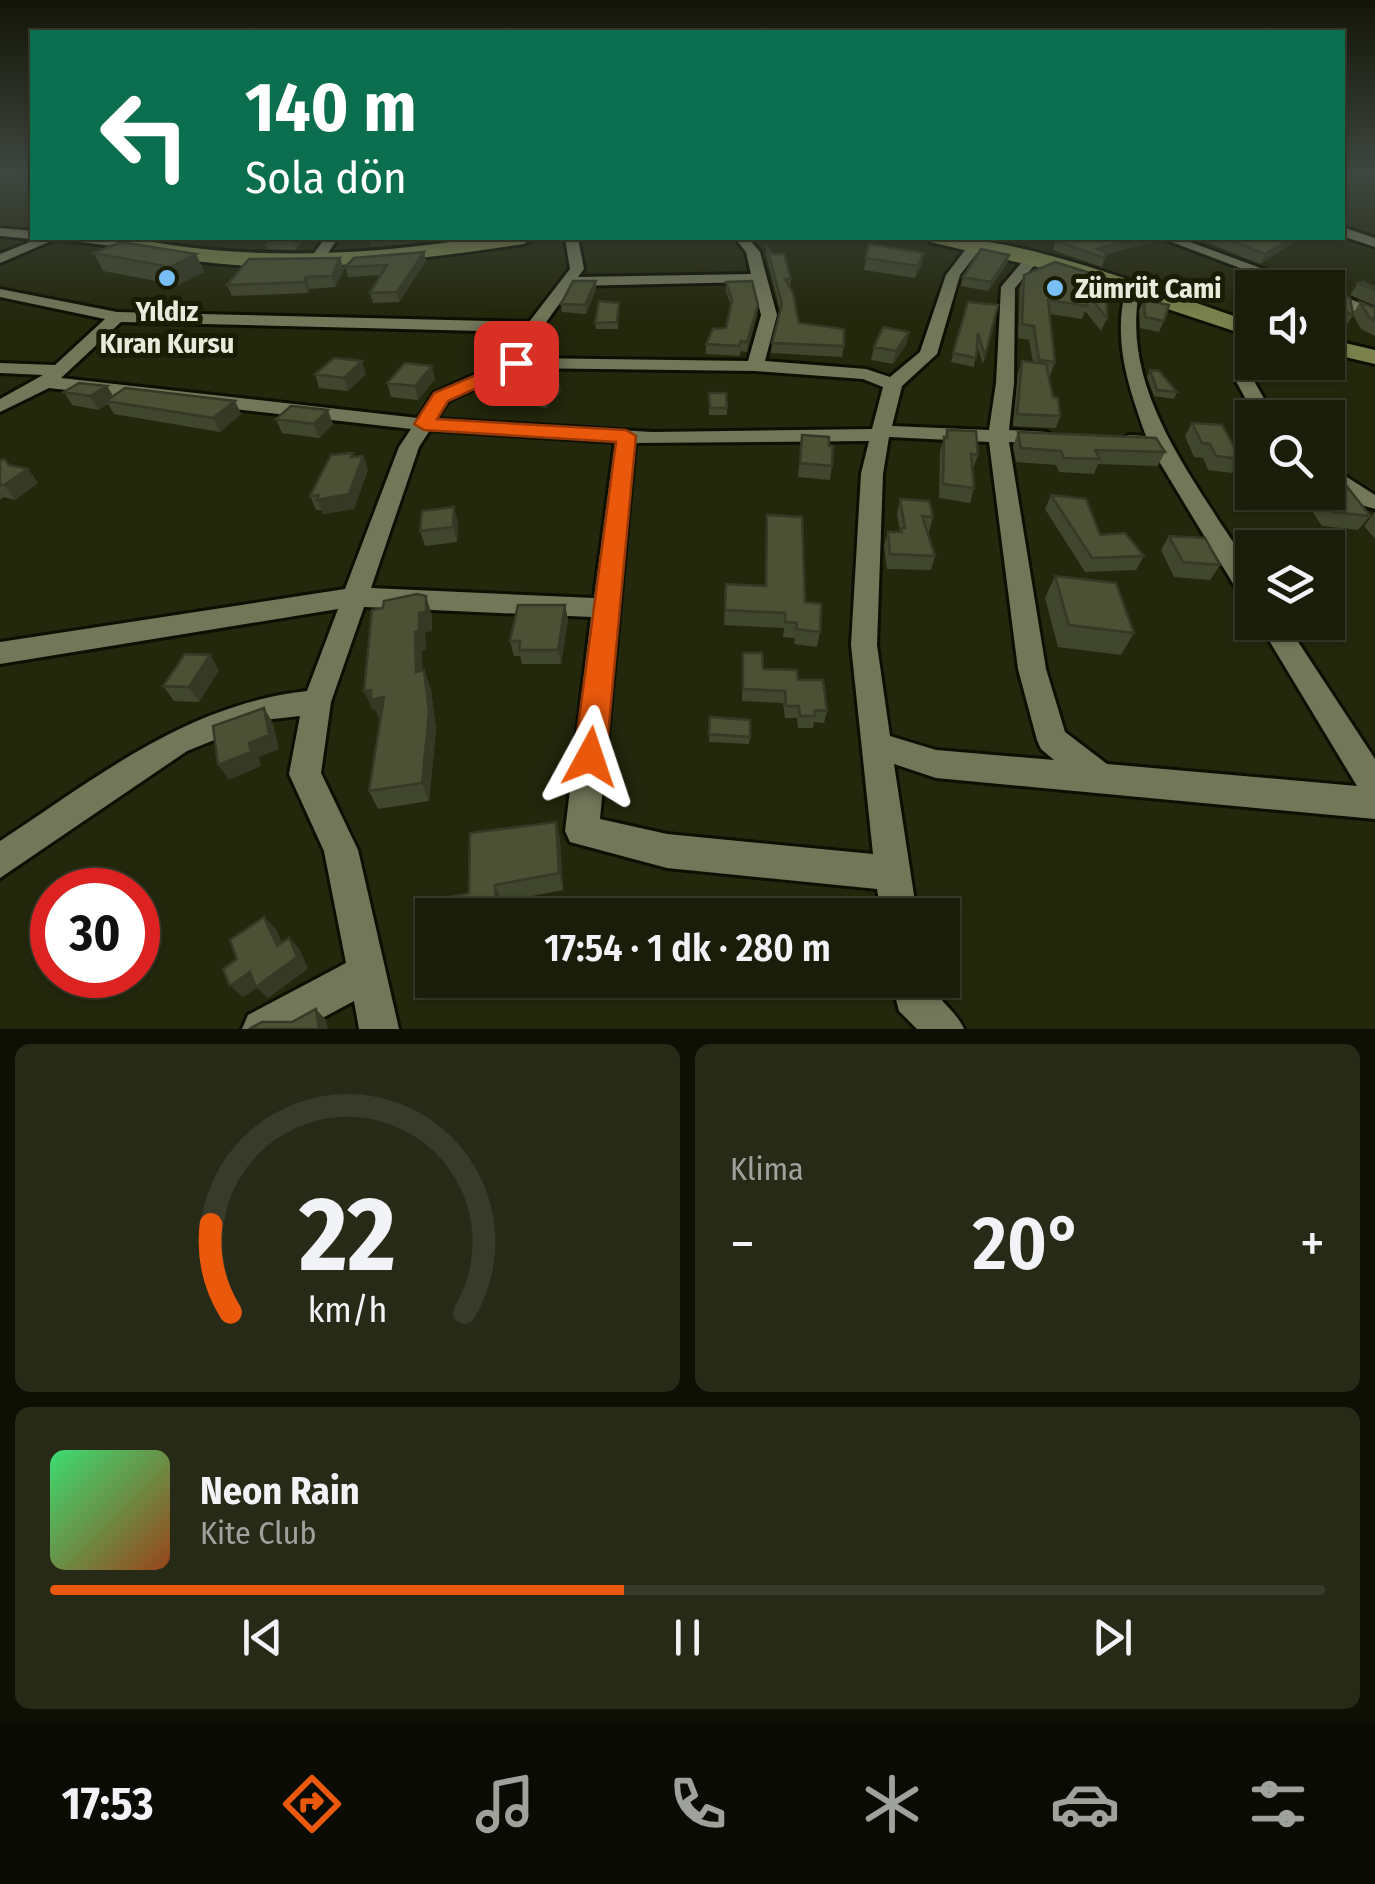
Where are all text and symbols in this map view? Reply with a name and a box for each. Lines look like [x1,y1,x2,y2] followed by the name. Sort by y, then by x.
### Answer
[245,66,417,150] text: 140 m
[80,70,210,200] icon: left
[245,151,407,205] text: Sola dön
[156,267,178,289] marker: Yıldız Kıran Kursu
[1235,270,1345,640] map controls
[1235,270,1345,380] button: sound
[1075,272,1222,305] place label: Zümrüt Cami
[1044,277,1066,299] marker: Zümrüt Cami
[100,295,234,360] place label: Yıldız Kıran Kursu
[474,321,559,406] pin
[489,336,544,391] icon: arrive
[1235,400,1345,510] button: search
[1235,530,1345,640] button: layers
[538,705,642,809] position arrow
[30,868,160,998] speed limit sign: 30
[544,925,831,971] text: 17:54 · 1 dk · 280 m
[730,1150,804,1188] text: Klima
[298,1173,396,1298] text: 22
[972,1199,1082,1289] text: 20°
[730,1211,755,1277] text: −
[1300,1211,1325,1277] text: +
[308,1289,387,1331] text: km/h
[200,1468,360,1514] text: Neon Rain
[200,1514,316,1552] text: Kite Club
[235,1610,290,1665] icon: previous
[660,1610,715,1665] icon: pause
[1085,1610,1140,1665] icon: next
[277,1769,347,1839] icon: directions
[470,1769,540,1839] icon: music
[663,1769,733,1839] icon: phone
[857,1769,927,1839] icon: climate
[1050,1769,1120,1839] icon: car
[1243,1769,1313,1839] icon: filters
[62,1777,154,1831] text: 17:53

